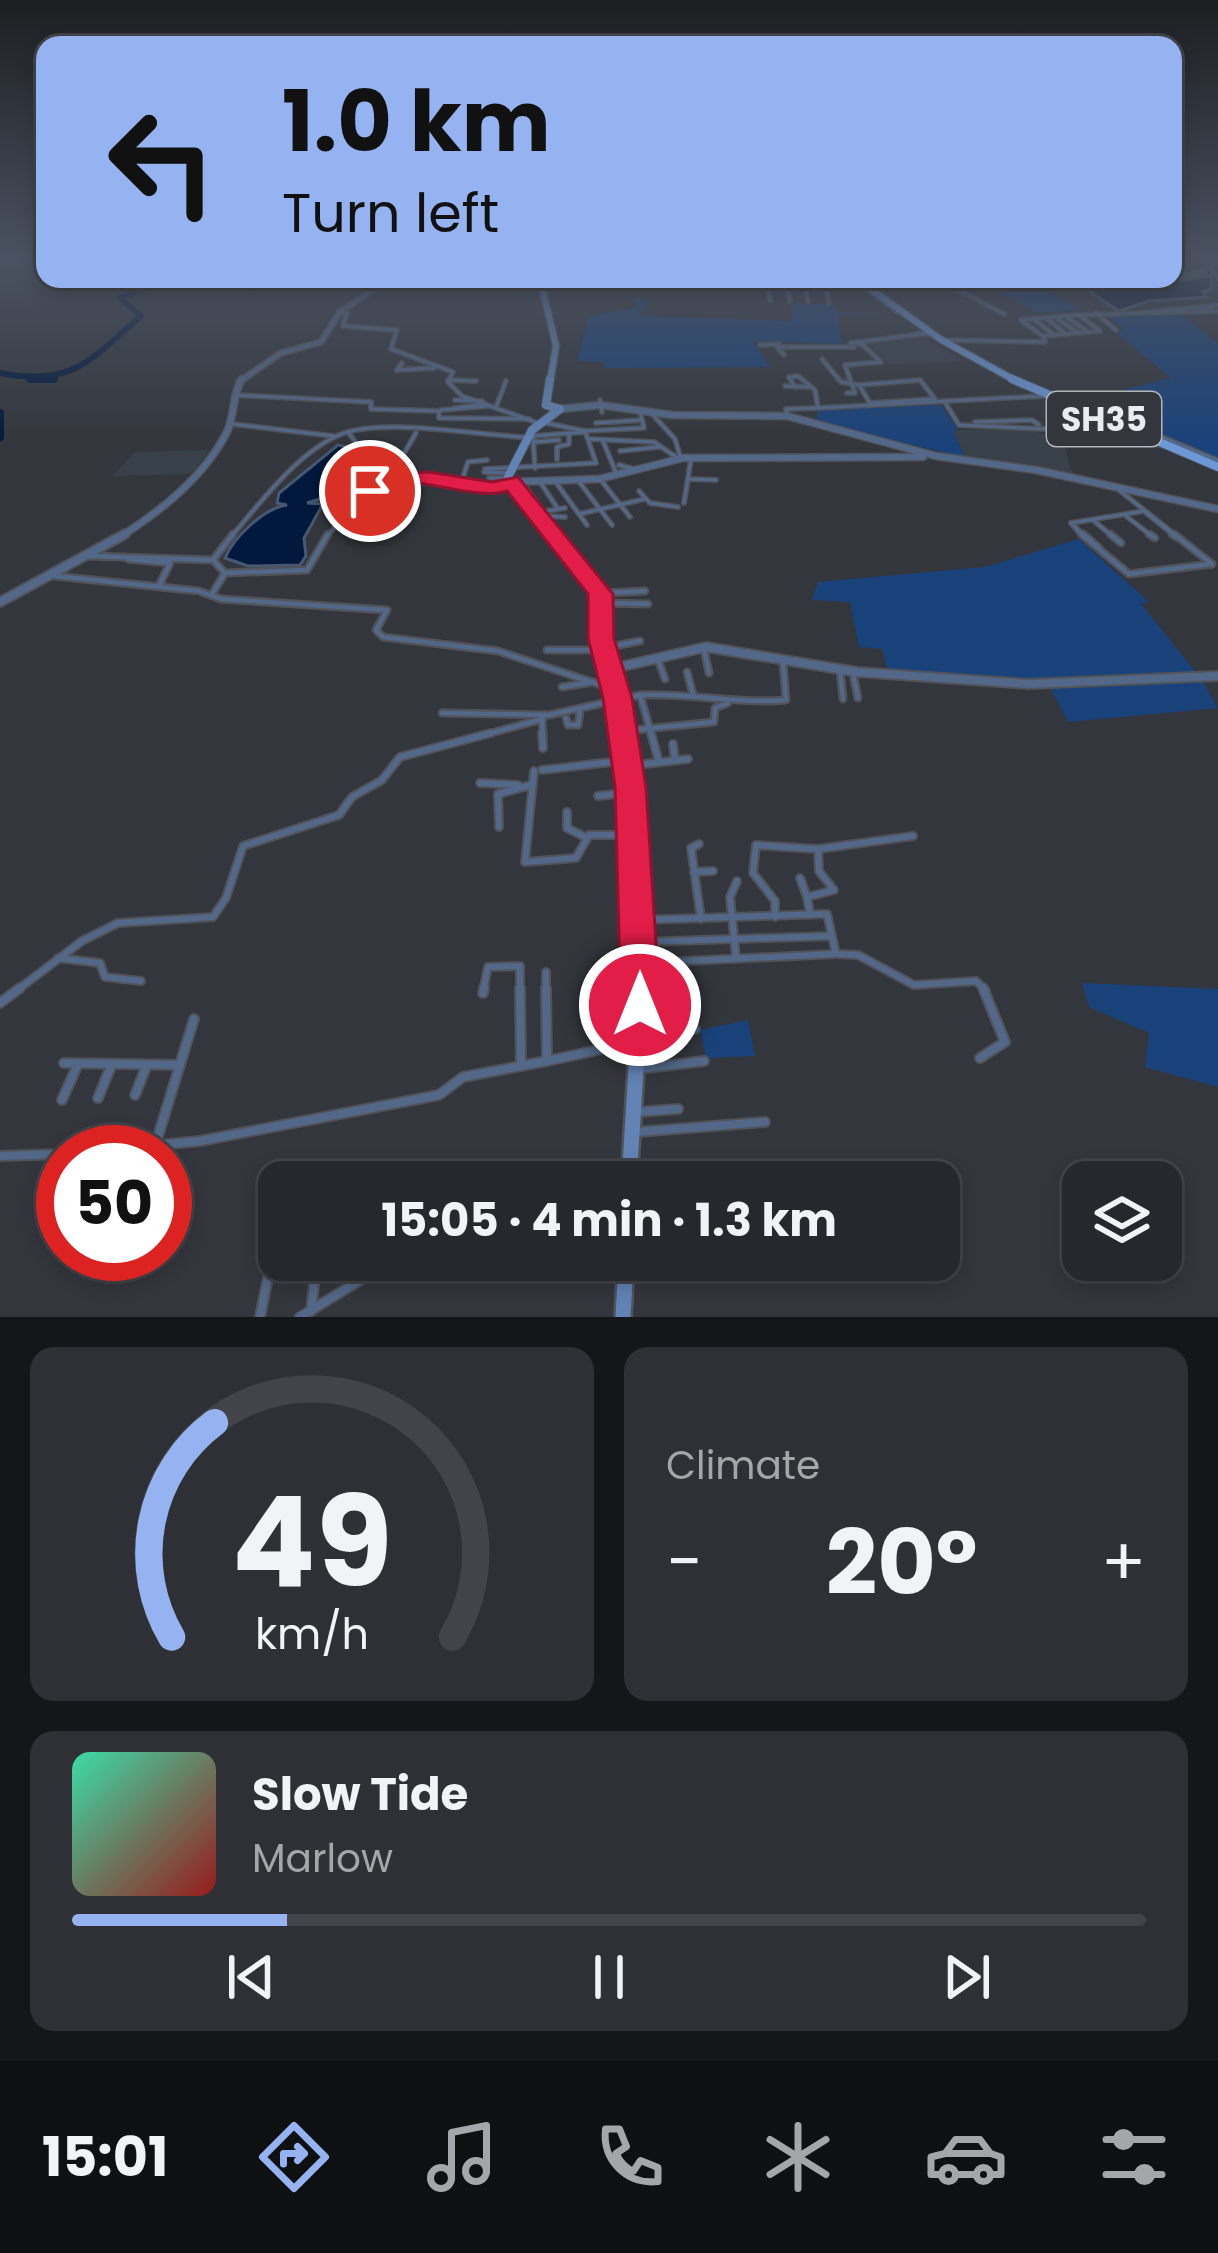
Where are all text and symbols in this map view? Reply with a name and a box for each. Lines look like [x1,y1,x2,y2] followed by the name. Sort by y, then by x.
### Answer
[282,63,551,180] text: 1.0 km
[84,84,240,240] icon: left
[282,175,499,251] text: Turn left
[1047,392,1161,446] road number: SH35
[319,440,421,542] pin
[337,458,403,524] icon: arrive
[577,942,703,1068] position arrow
[36,1125,192,1281] speed limit sign: 50
[1062,1161,1182,1281] map controls
[1062,1161,1182,1281] button: layers
[381,1189,837,1252] text: 15:05 · 4 min · 1.3 km
[666,1438,820,1493] text: Climate
[231,1455,393,1630] text: 49
[826,1499,978,1626] text: 20°
[666,1516,702,1608] text: −
[1101,1516,1146,1608] text: +
[255,1604,369,1664] text: km/h
[252,1763,468,1826] text: Slow Tide
[252,1831,393,1886] text: Marlow
[218,1944,284,2010] icon: previous
[576,1944,642,2010] icon: pause
[934,1944,1000,2010] icon: next
[252,2115,336,2199] icon: directions
[420,2115,504,2199] icon: music
[588,2115,672,2199] icon: phone
[756,2115,840,2199] icon: climate
[924,2115,1008,2199] icon: car
[1092,2115,1176,2199] icon: filters
[42,2119,168,2195] text: 15:01

